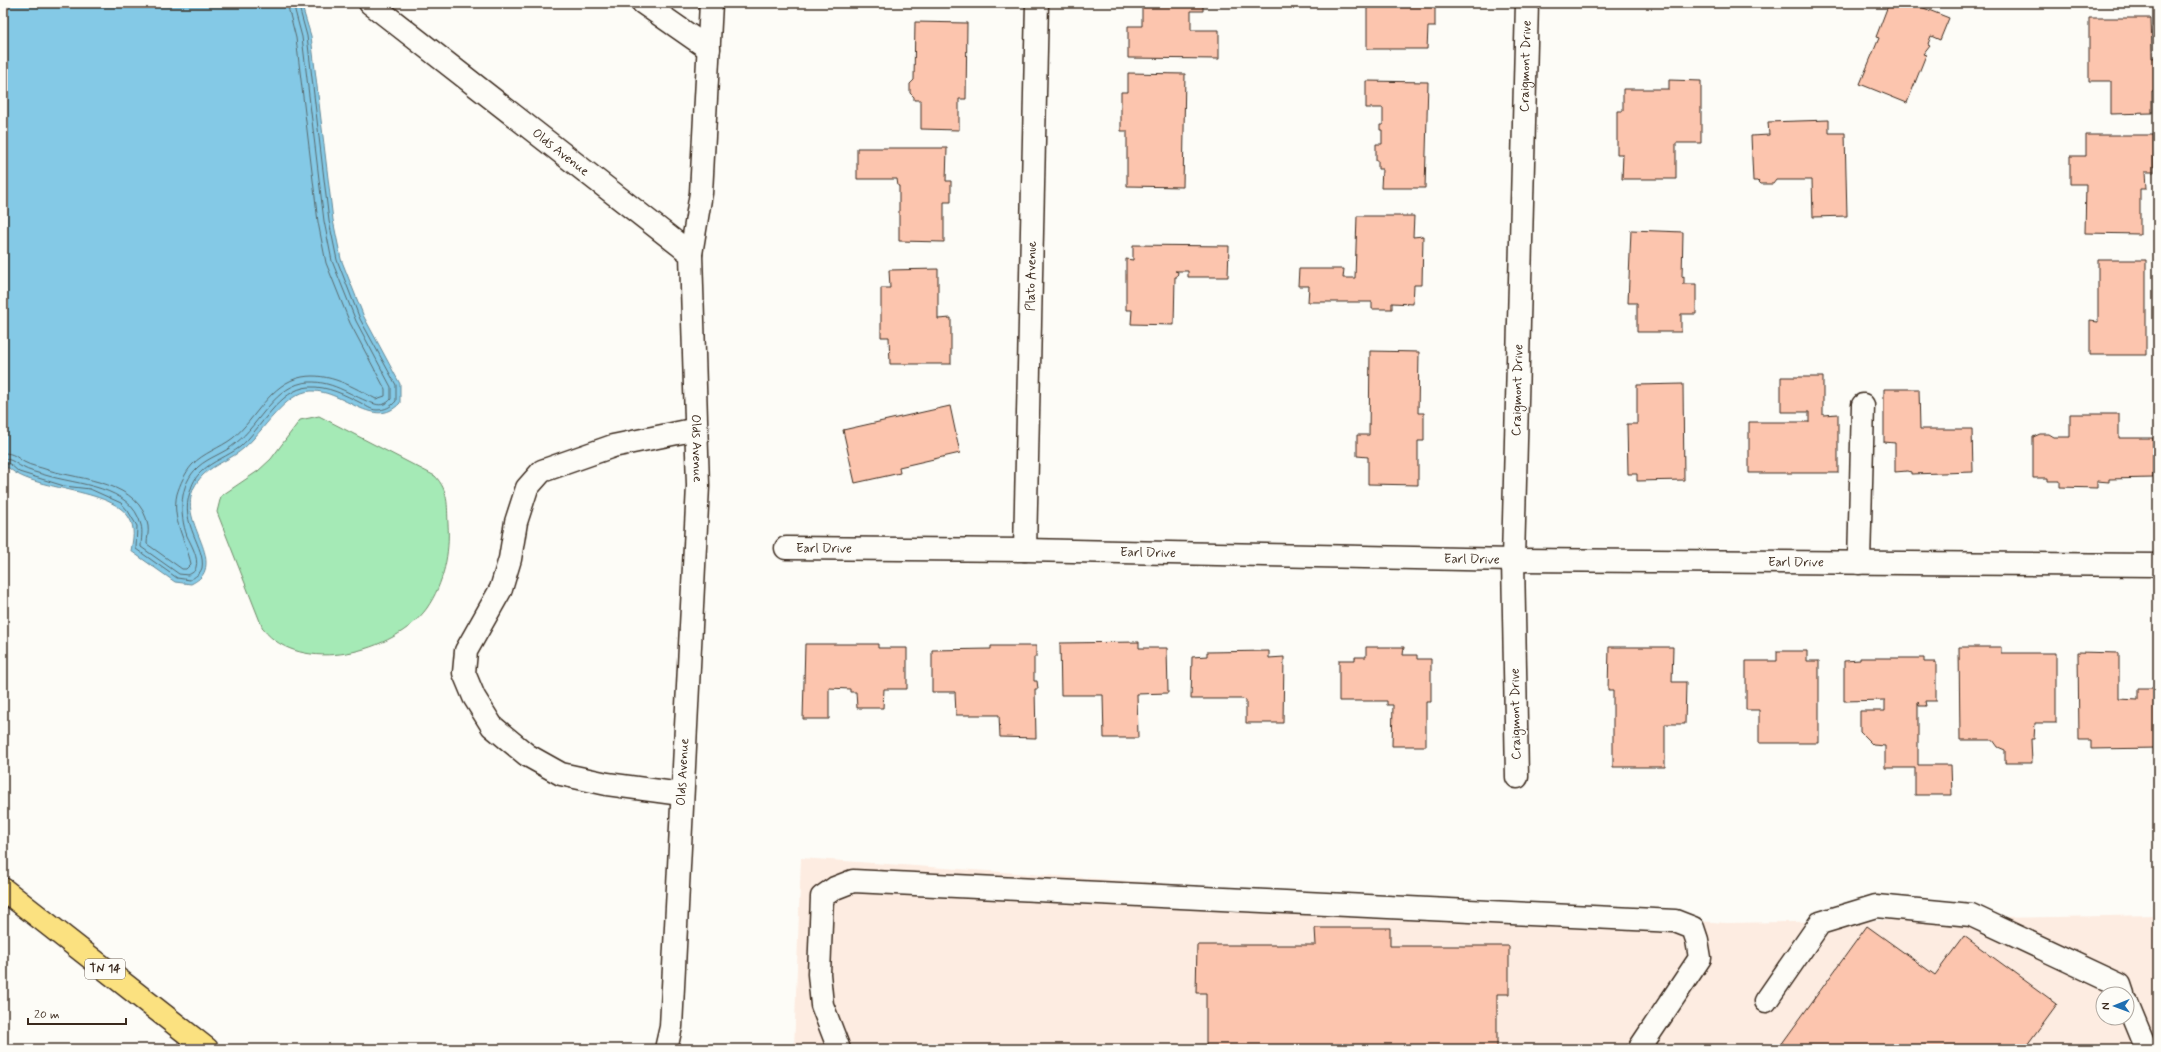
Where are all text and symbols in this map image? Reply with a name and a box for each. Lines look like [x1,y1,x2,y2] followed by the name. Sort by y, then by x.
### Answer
[1516,20,1535,112] street label: Craigmont Drive
[529,124,593,180] street label: Olds Avenue
[1022,241,1040,311] street label: Plato Avenue
[1508,344,1527,436] street label: Craigmont Drive
[687,414,706,483] street label: Olds Avenue
[796,540,852,557] street label: Earl Drive
[1120,543,1176,562] street label: Earl Drive
[1444,550,1500,568] street label: Earl Drive
[1768,553,1824,571] street label: Earl Drive
[1507,668,1526,760] street label: Craigmont Drive
[673,738,693,806] street label: Olds Avenue
[85,959,125,979] road number: TN 14
[2095,986,2135,1026] north arrow
[28,1000,126,1026] scale bar
[2099,1002,2113,1010] text: N
[34,1007,60,1023] text: 20 m

